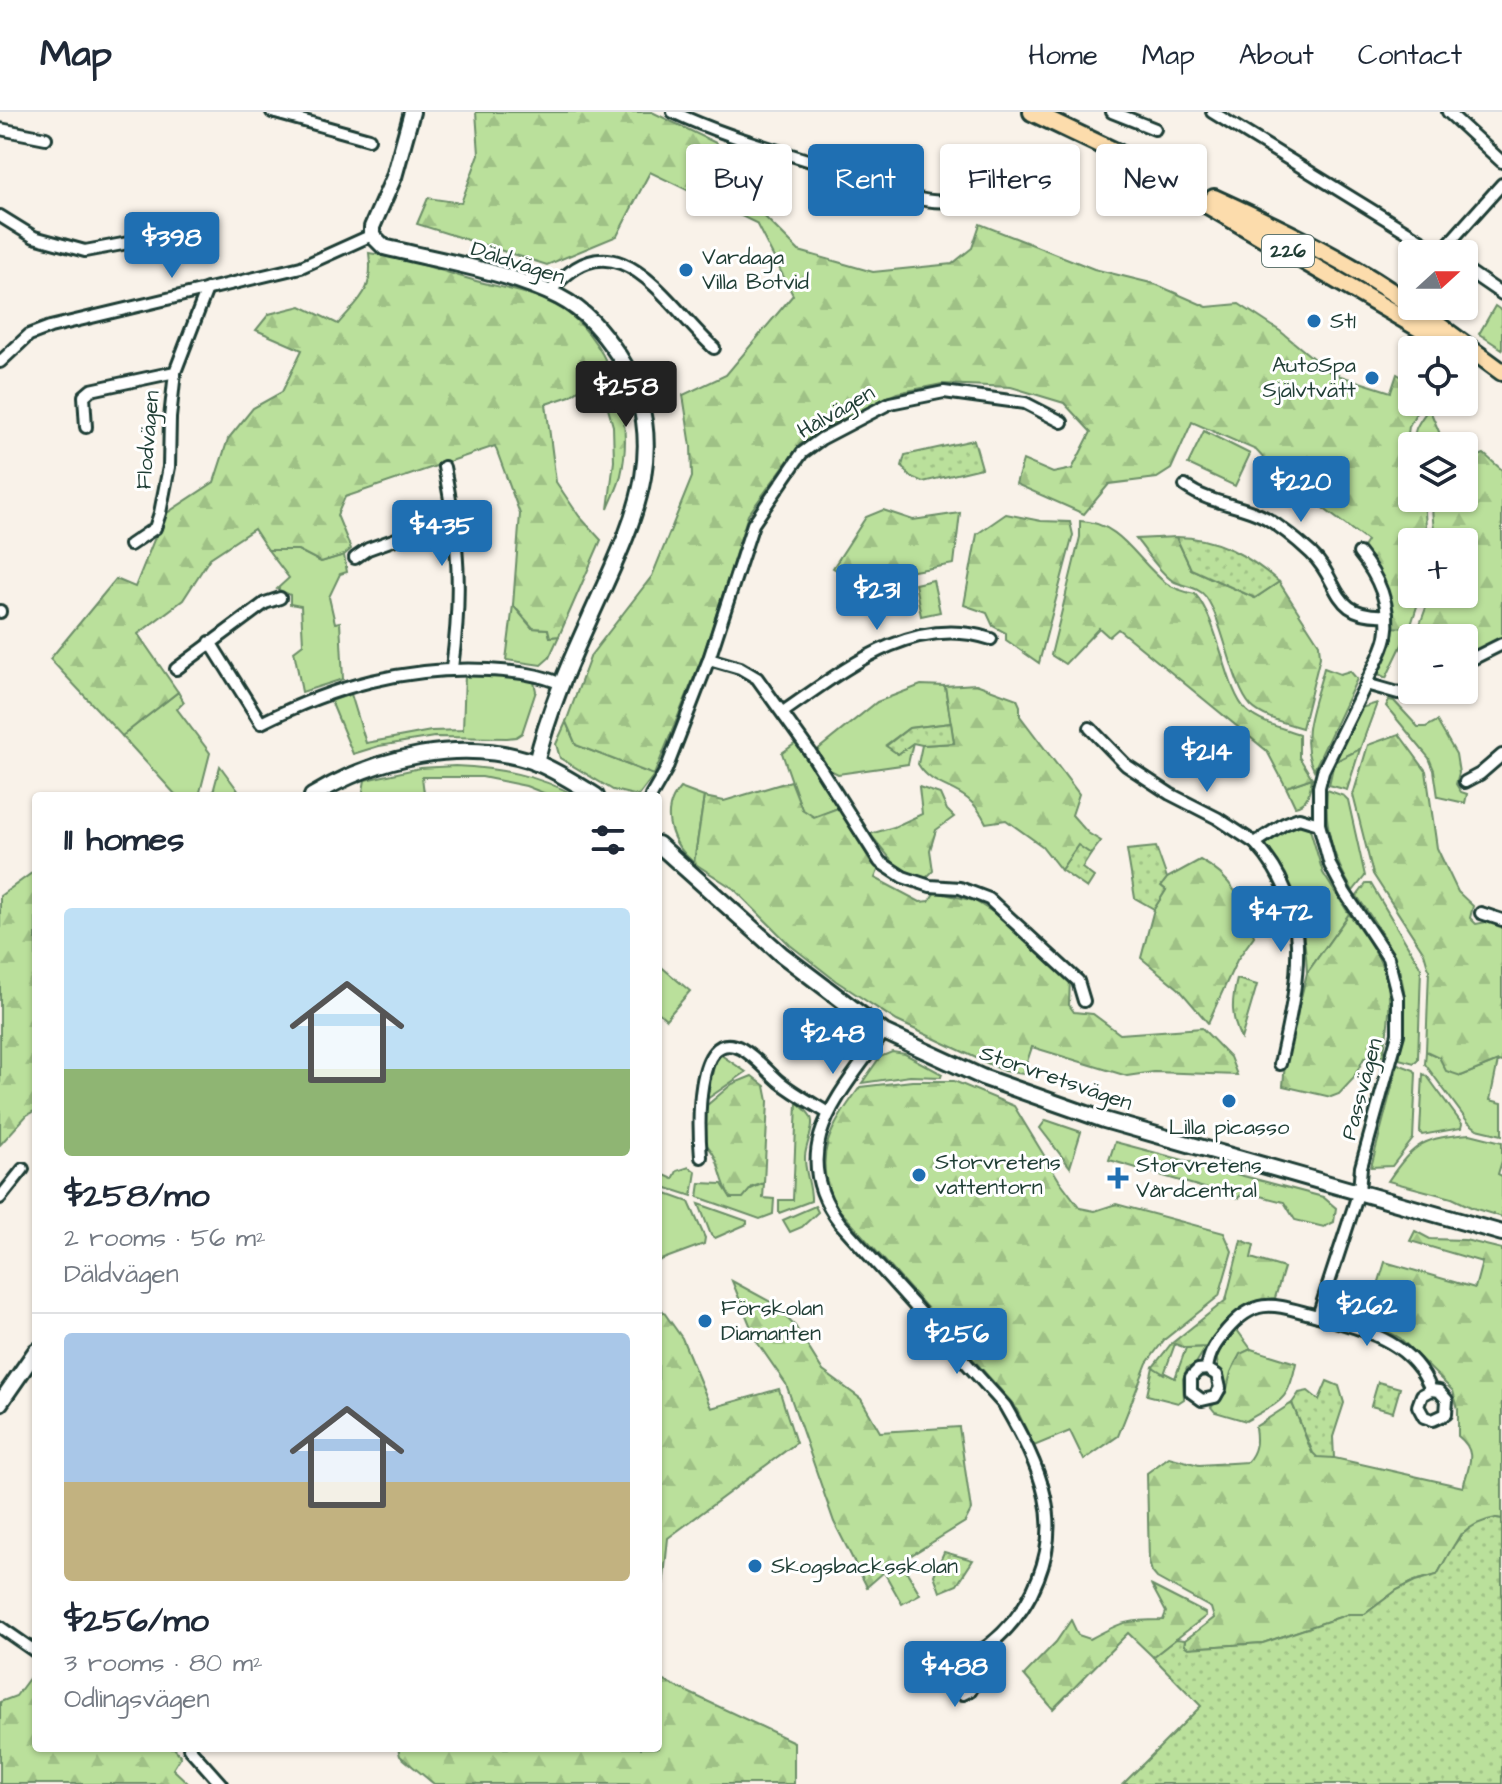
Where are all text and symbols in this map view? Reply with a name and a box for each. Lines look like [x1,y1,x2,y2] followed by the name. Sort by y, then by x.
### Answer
[40,29,112,81] text: Map
[1028,36,1098,75] text: Home
[1142,36,1195,75] text: Map
[1239,36,1314,75] text: About
[1358,36,1462,75] text: Contact
[686,144,792,216] chip: Buy
[808,144,924,216] chip: Rent
[940,144,1080,216] chip: Filters
[1096,144,1207,216] chip: New
[125,212,219,280] pin: $398
[142,220,202,256] text: $398
[467,233,569,294] street label: Däldvägen
[1262,235,1314,267] road number: 226
[1398,240,1478,320] north arrow
[1398,240,1478,704] map controls
[702,242,809,298] place label: Vardaga Villa Botvid
[677,261,695,279] marker: Vardaga Villa Botvid
[1330,306,1356,337] place label: St1
[1305,312,1323,330] marker: St1
[1398,336,1478,416] button: locate
[1263,350,1356,406] place label: AutoSpa Självtvätt
[579,361,673,429] pin: $258
[594,369,658,405] text: $258
[1363,369,1381,387] marker: AutoSpa Självtvätt
[792,377,881,447] street label: Hålvägen
[128,389,169,491] street label: Flodvägen
[1398,432,1478,512] button: layers
[1254,456,1348,524] pin: $220
[1271,464,1331,500] text: $220
[395,500,489,568] pin: $435
[410,508,474,544] text: $435
[1398,528,1478,608] button: +
[830,564,924,632] pin: $231
[854,572,900,608] text: $231
[1398,624,1478,704] button: −
[1160,726,1254,794] pin: $214
[1182,734,1232,770] text: $214
[64,816,184,864] text: 11 homes
[586,818,630,862] icon: filters
[1234,886,1328,954] pin: $472
[1249,894,1313,930] text: $472
[275,960,419,1104] icon: home
[786,1008,880,1076] pin: $248
[801,1016,865,1052] text: $248
[1334,1035,1391,1144] street label: Passvägen
[975,1037,1137,1120] street label: Storvretsvägen
[1220,1092,1238,1110] marker: Lilla picasso
[1169,1112,1290,1143] place label: Lilla picasso
[935,1147,1061,1203] place label: Storvretens vattentorn
[1136,1150,1262,1206] place label: Storvretens Vårdcentral
[910,1166,928,1184] marker: Storvretens vattentorn
[1107,1167,1129,1189] marker: Storvretens Vårdcentral
[64,1172,210,1220] text: $258/mo
[64,1220,266,1256] text: 2 rooms · 56 m²
[64,1256,179,1292] text: Däldvägen
[1320,1280,1414,1348] pin: $262
[1337,1288,1397,1324] text: $262
[721,1293,823,1349] place label: Förskolan Diamanten
[910,1308,1004,1376] pin: $256
[696,1312,714,1330] marker: Förskolan Diamanten
[925,1316,989,1352] text: $256
[275,1385,419,1529] icon: home
[771,1551,958,1583] place label: Skogsbacksskolan
[746,1557,764,1575] marker: Skogsbacksskolan
[64,1597,209,1645] text: $256/mo
[908,1641,1002,1709] pin: $488
[64,1645,263,1681] text: 3 rooms · 80 m²
[922,1649,988,1685] text: $488
[64,1681,209,1717] text: Odlingsvägen

